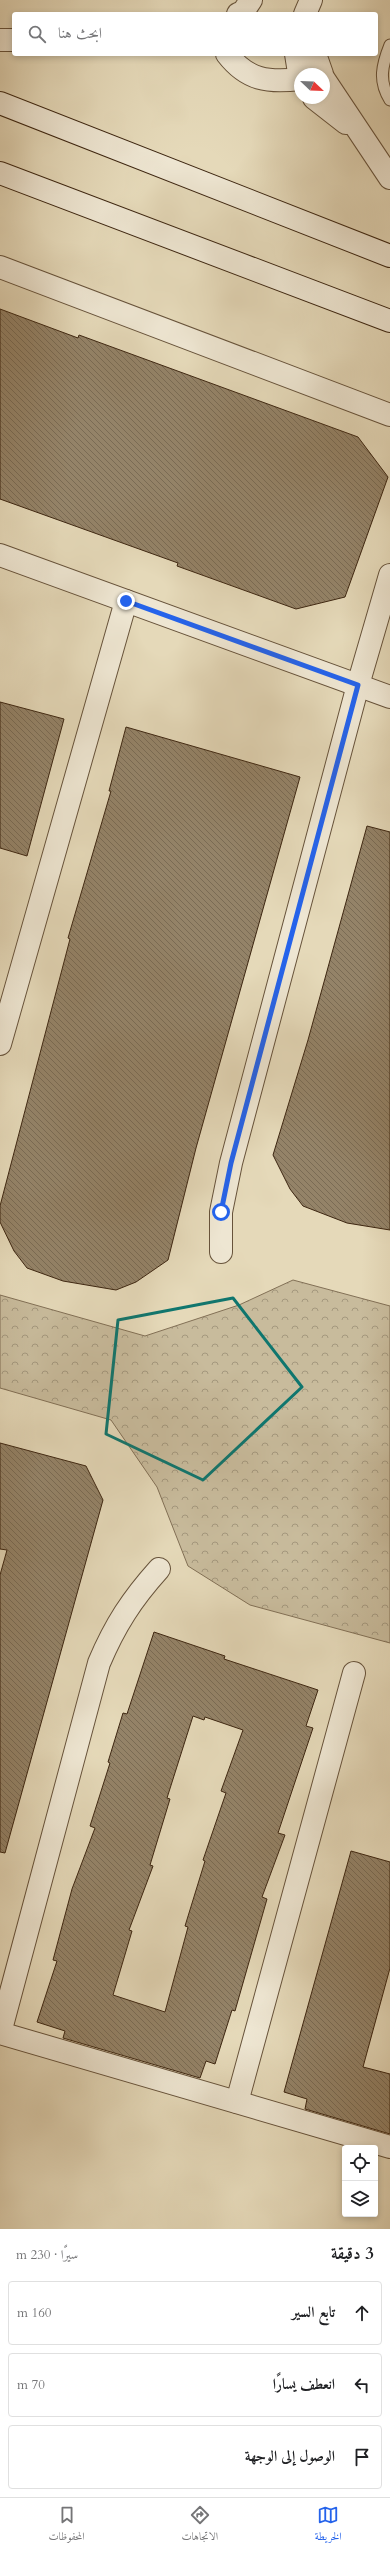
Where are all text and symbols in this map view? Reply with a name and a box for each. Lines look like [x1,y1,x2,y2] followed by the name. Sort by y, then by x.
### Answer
[12,12,378,56] search box
[26,23,48,45] icon: search
[58,23,102,43] text: ابحث هنا
[294,68,330,104] north arrow
[117,592,135,610] route end
[212,1203,230,1221] route start
[342,2145,378,2217] map controls
[342,2145,378,2181] button: locate
[342,2181,378,2217] button: layers
[331,2242,374,2265] text: 3 دقيقة
[16,2246,78,2264] text: سيرًا · 230 m
[292,2302,335,2322] text: تابع السير
[351,2302,373,2324] icon: ahead
[17,2304,51,2322] text: 160 m
[273,2374,335,2394] text: انعطف يسارًا
[351,2374,373,2396] icon: left
[17,2376,45,2394] text: 70 m
[245,2446,335,2466] text: الوصول إلى الوجهة
[351,2446,373,2468] icon: arrive
[48,2504,85,2547] tab: المحفوظات
[181,2504,218,2547] tab: الاتجاهات
[315,2504,342,2547] tab: الخريطة

